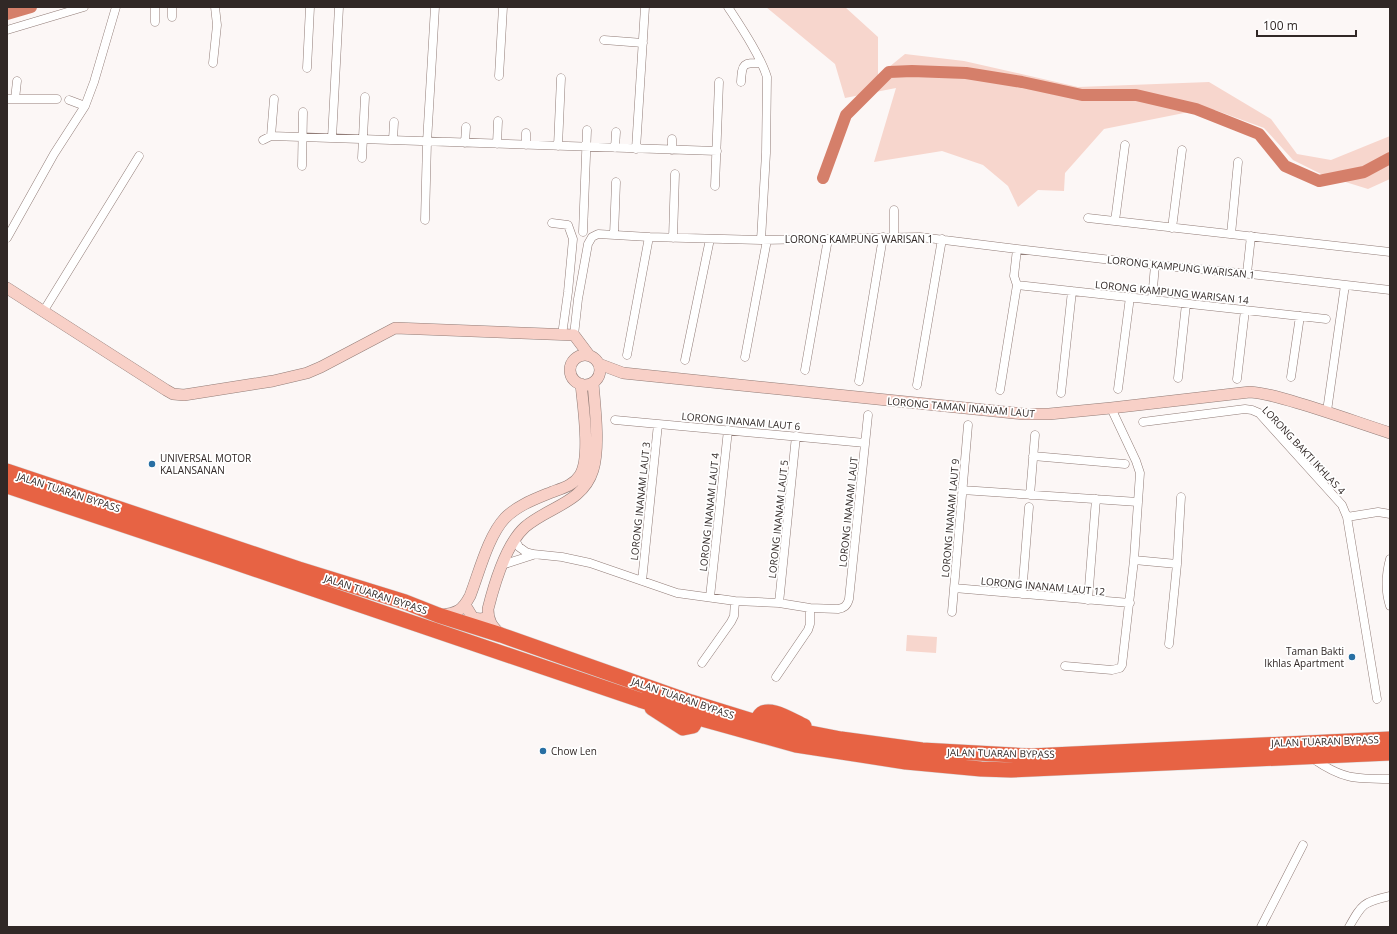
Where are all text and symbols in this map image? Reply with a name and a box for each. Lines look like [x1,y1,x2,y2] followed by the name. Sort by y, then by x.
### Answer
[1257,12,1356,38] scale bar
[1263,17,1298,34] text: 100 m
[785,232,933,246] street label: LORONG KAMPUNG WARISAN 1
[1106,252,1256,282] street label: LORONG KAMPUNG WARISAN 1
[1094,277,1250,307] street label: LORONG KAMPUNG WARISAN 14
[887,394,1036,420] street label: LORONG TAMAN INANAM LAUT
[1259,403,1349,497] street label: LORONG BAKTI IKHLAS 4
[681,409,801,433] street label: LORONG INANAM LAUT 6
[627,441,653,561] street label: LORONG INANAM LAUT 3
[160,451,251,477] place label: UNIVERSAL MOTOR KALANSANAN
[696,452,722,572] street label: LORONG INANAM LAUT 4
[835,456,861,568] street label: LORONG INANAM LAUT
[938,458,962,578] street label: LORONG INANAM LAUT 9
[147,459,157,469] marker: UNIVERSAL MOTOR KALANSANAN
[765,459,791,579] street label: LORONG INANAM LAUT 5
[15,468,122,515] street label: JALAN TUARAN BYPASS
[322,570,429,617] street label: JALAN TUARAN BYPASS
[980,574,1106,598] street label: LORONG INANAM LAUT 12
[1264,644,1344,670] place label: Taman Bakti Ikhlas Apartment
[1347,652,1357,662] marker: Taman Bakti Ikhlas Apartment
[629,674,736,722] street label: JALAN TUARAN BYPASS
[1270,732,1379,750] street label: JALAN TUARAN BYPASS
[551,744,597,758] place label: Chow Len
[946,745,1055,761] street label: JALAN TUARAN BYPASS
[538,746,548,756] marker: Chow Len

